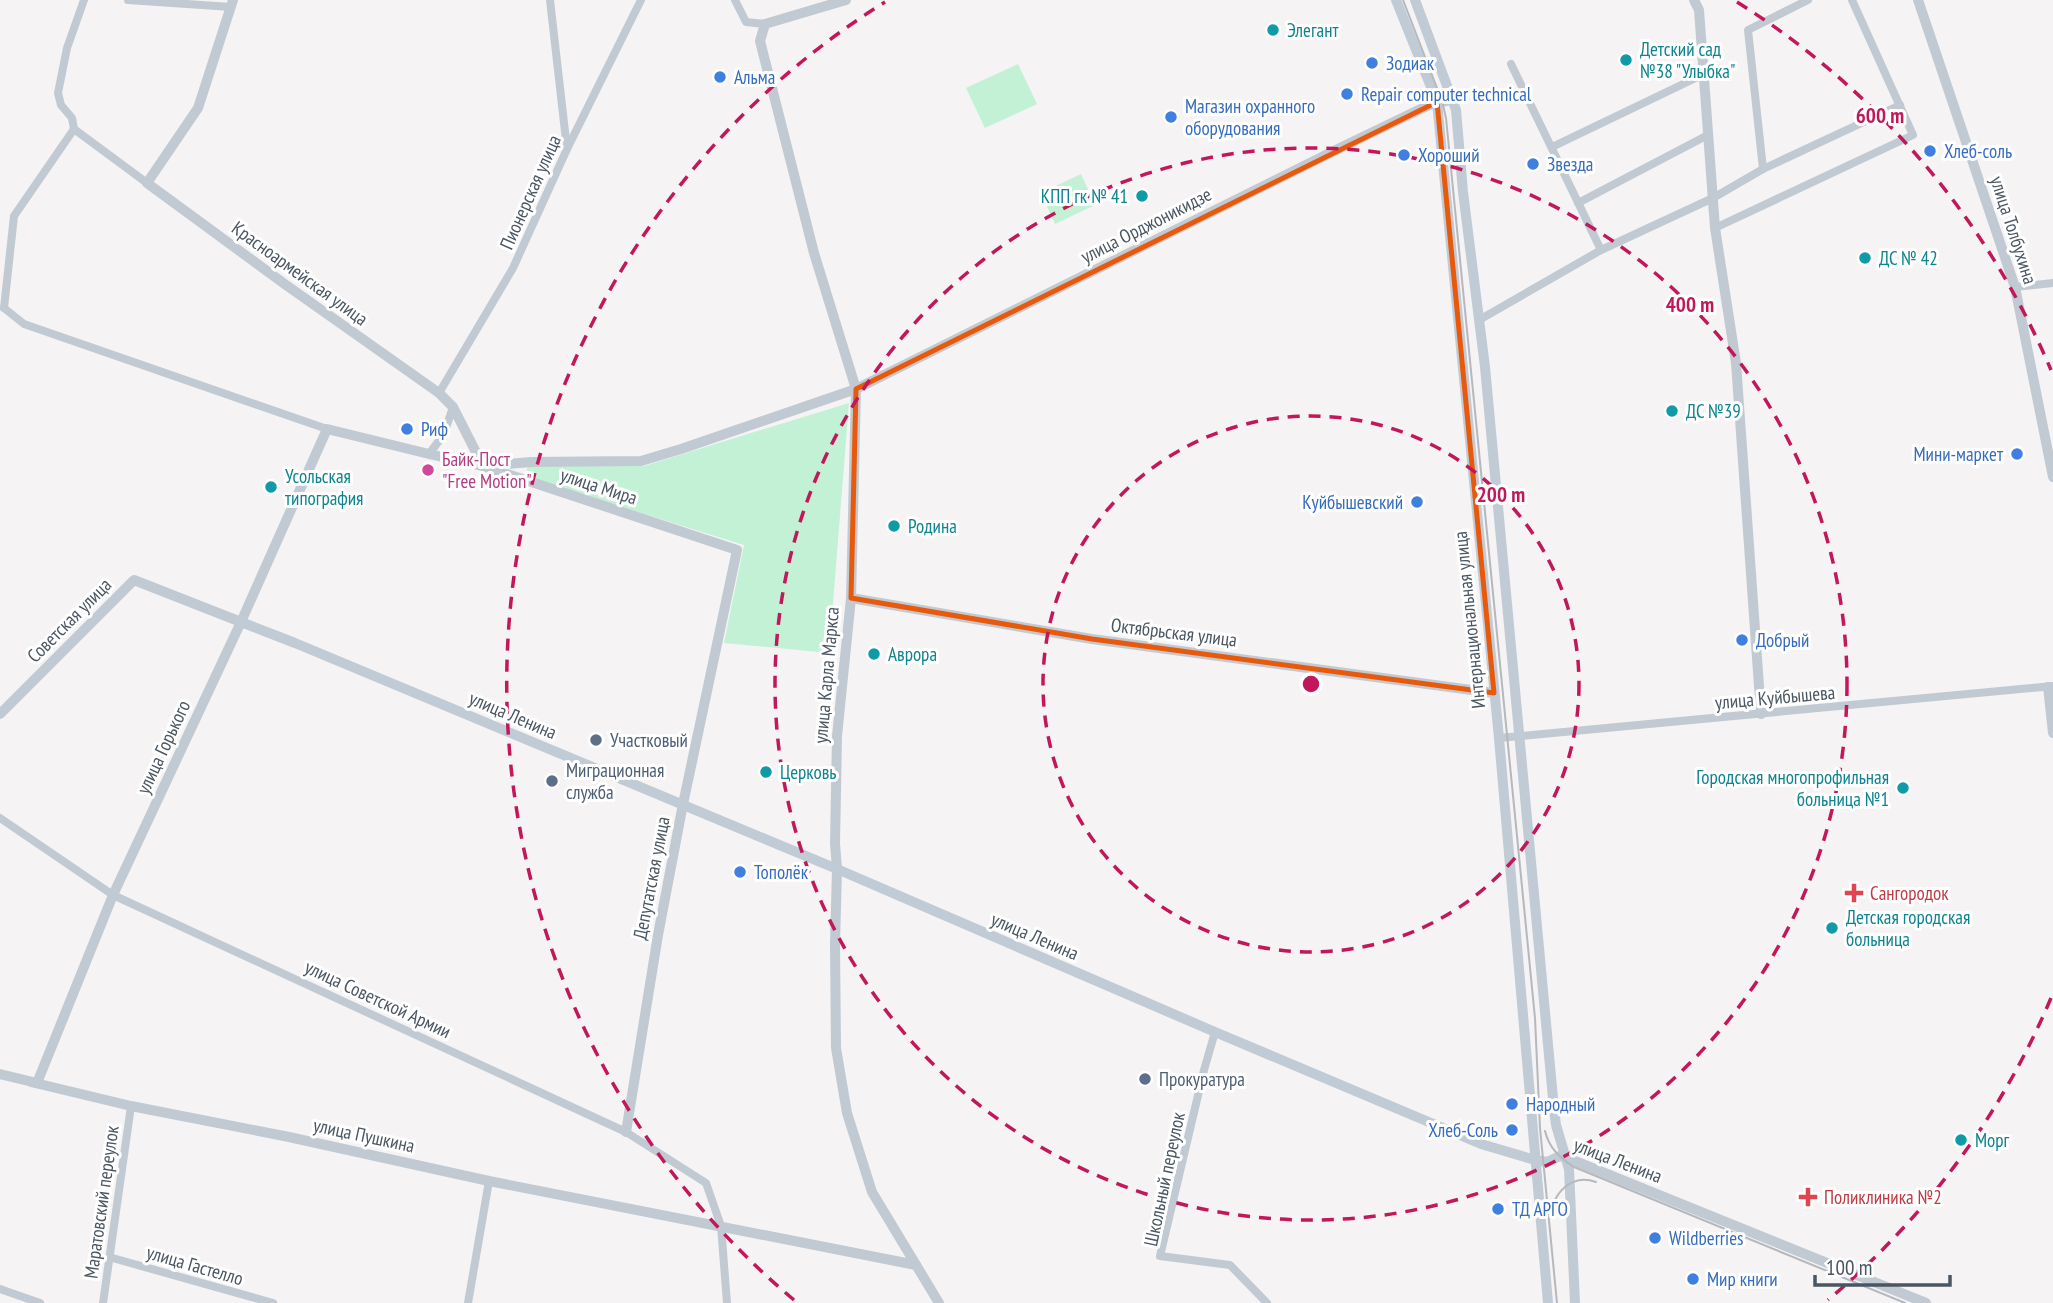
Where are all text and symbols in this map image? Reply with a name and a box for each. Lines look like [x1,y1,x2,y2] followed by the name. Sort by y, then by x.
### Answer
[1287,18,1339,42] place label: Элегант
[1265,22,1281,38] marker: Элегант
[1640,37,1735,83] place label: Детский сад №38 "Улыбка"
[1386,51,1435,75] place label: Зодиак
[1618,52,1634,68] marker: Детский сад №38 "Улыбка"
[1364,55,1380,71] marker: Зодиак
[734,65,775,89] place label: Альма
[712,69,728,85] marker: Альма
[1361,82,1532,106] place label: Repair computer technical
[1339,86,1355,102] marker: Repair computer technical
[1185,94,1315,140] place label: Магазин охранного оборудования
[1856,102,1904,129] text: 600 m
[1163,109,1179,125] marker: Магазин охранного оборудования
[494,131,566,253] street label: Пионерская улица
[1944,139,2012,163] place label: Хлеб-соль
[1418,143,1480,167] place label: Хороший
[1922,143,1938,159] marker: Хлеб-соль
[1396,147,1412,163] marker: Хороший
[1547,152,1593,176] place label: Звезда
[1525,156,1541,172] marker: Звезда
[1985,173,2043,287] street label: улица Толбухина
[1077,182,1215,268] street label: улица Орджоникидзе
[1041,184,1128,208] place label: КПП гк № 41
[1134,188,1150,204] marker: КПП гк № 41
[227,216,373,330] street label: Красноармейская улица
[1879,246,1938,270] place label: ДС № 42
[1857,250,1873,266] marker: ДС № 42
[1666,291,1714,318] text: 400 m
[1686,399,1741,423] place label: ДС №39
[1664,403,1680,419] marker: ДС №39
[421,417,448,441] place label: Риф
[399,421,415,437] marker: Риф
[1914,442,2004,466] place label: Мини-маркет
[2009,446,2025,462] marker: Мини-маркет
[442,447,532,493] place label: Байк-Пост "Free Motion"
[420,462,436,478] marker: Байк-Пост "Free Motion"
[558,462,640,510] street label: улица Мира
[285,464,363,510] place label: Усольская типография
[263,479,279,495] marker: Усольская типография
[1477,481,1525,508] text: 200 m
[1302,490,1403,514] place label: Куйбышевский
[1409,494,1425,510] marker: Куйбышевский
[908,514,957,538] place label: Родина
[886,518,902,534] marker: Родина
[1448,530,1490,710] street label: Интернациональная улица
[22,573,116,667] street label: Советская улица
[808,606,844,744] street label: улица Карла Маркса
[1110,612,1238,652] street label: Октябрьская улица
[1756,628,1809,652] place label: Добрый
[1734,632,1750,648] marker: Добрый
[888,642,937,666] place label: Аврора
[866,646,882,662] marker: Аврора
[1299,672,1323,696] centre of rings
[1714,680,1836,714] street label: улица Куйбышева
[466,686,560,744] street label: улица Ленина
[131,696,195,798] street label: улица Горького
[610,728,688,752] place label: Участковый
[588,732,604,748] marker: Участковый
[566,758,664,804] place label: Миграционная служба
[780,760,837,784] place label: Церковь
[758,764,774,780] marker: Церковь
[1696,765,1889,811] place label: Городская многопрофильная больница №1
[544,773,560,789] marker: Миграционная служба
[1895,780,1911,796] marker: Городская многопрофильная больница №1
[627,814,675,942] street label: Депутатская улица
[754,860,809,884] place label: Тополёк
[732,864,748,880] marker: Тополёк
[1870,881,1949,905] place label: Сангородок
[1844,883,1864,903] marker: Сангородок
[1846,905,1970,951] place label: Детская городская больница
[988,907,1082,965] street label: улица Ленина
[1824,920,1840,936] marker: Детская городская больница
[301,955,455,1043] street label: улица Советской Армии
[1159,1067,1245,1091] place label: Прокуратура
[1137,1071,1153,1087] marker: Прокуратура
[1526,1092,1595,1116] place label: Народный
[1504,1096,1520,1112] marker: Народный
[1138,1109,1190,1248] street label: Школьный переулок
[311,1113,417,1157] street label: улица Пушкина
[1428,1118,1498,1142] place label: Хлеб-Соль
[1504,1122,1520,1138] marker: Хлеб-Соль
[78,1123,124,1280] street label: Маратовский переулок
[1975,1128,2010,1152] place label: Морг
[1570,1132,1666,1188] street label: улица Ленина
[1953,1132,1969,1148] marker: Морг
[1824,1185,1942,1209] place label: Поликлиника №2
[1798,1187,1818,1207] marker: Поликлиника №2
[1512,1197,1568,1221] place label: ТД АРГО
[1490,1201,1506,1217] marker: ТД АРГО
[1669,1226,1743,1250] place label: Wildberries
[1647,1230,1663,1246] marker: Wildberries
[144,1240,246,1290] street label: улица Гастелло
[1815,1244,1950,1288] scale bar
[1826,1254,1872,1281] text: 100 m
[1707,1267,1778,1291] place label: Мир книги
[1685,1271,1701,1287] marker: Мир книги

